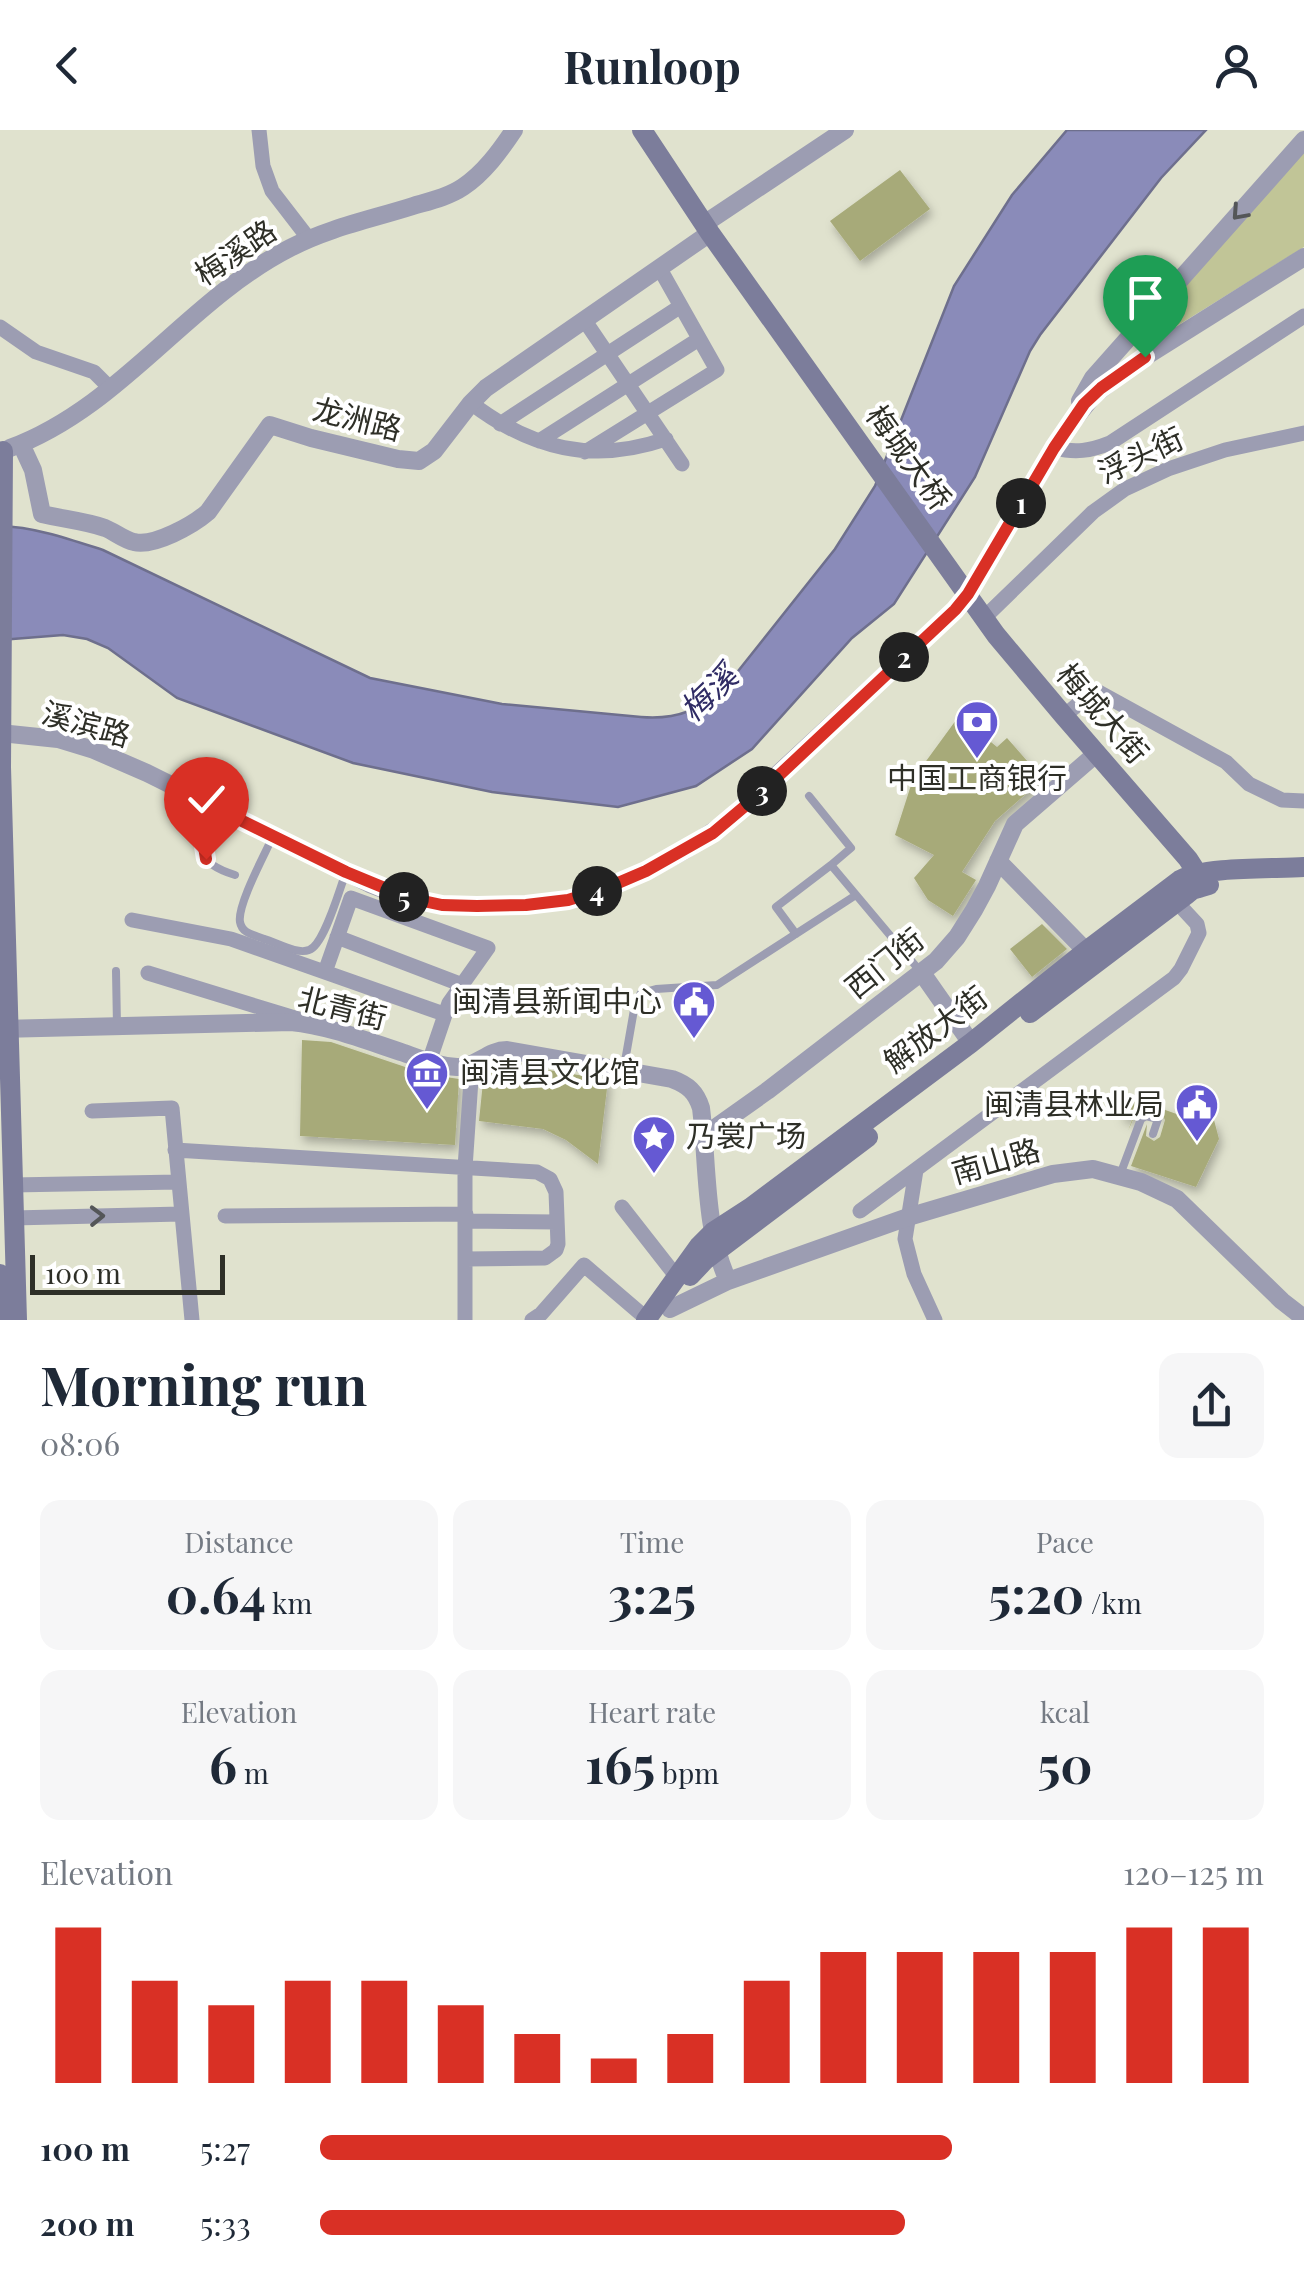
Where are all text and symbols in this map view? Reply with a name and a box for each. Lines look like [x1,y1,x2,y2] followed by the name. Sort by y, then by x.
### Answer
[563,35,741,95] text: Runloop
[40,38,95,93] icon: back
[1209,38,1264,93] icon: person
[1233,201,1251,220] one-way arrow
[186,210,283,293] street label: 梅溪路
[1103,255,1188,358] pin
[1118,270,1173,325] icon: arrive
[309,388,406,448] street label: 龙洲路
[858,397,961,517] street label: 梅城大桥
[1091,417,1189,491] street label: 浮头街
[996,478,1046,528] pin: 1
[1016,484,1026,521] text: 1
[879,632,929,682] pin: 2
[897,638,911,675] text: 2
[669,651,747,729] water label: 梅溪
[1049,654,1158,771] street label: 梅城大街
[38,691,135,755] street label: 溪滨路
[954,699,1000,760] bank icon: 中国工商银行
[164,757,249,860] pin
[887,757,1067,797] place label: 中国工商银行
[737,766,787,816] pin: 3
[179,772,234,827] icon: check
[755,772,769,809] text: 3
[572,866,622,916] pin: 4
[379,872,429,922] pin: 5
[590,872,604,909] text: 4
[398,878,410,915] text: 5
[836,919,931,1006] street label: 西门街
[875,976,995,1080] street label: 解放大街
[294,977,391,1037] street label: 北青街
[671,979,717,1040] public building icon: 闽清县新闻中心
[452,980,662,1020] place label: 闽清县新闻中心
[404,1050,450,1111] museum icon: 闽清县文化馆
[460,1051,640,1091] place label: 闽清县文化馆
[1174,1082,1220,1143] public building icon: 闽清县林业局
[984,1083,1164,1123] place label: 闽清县林业局
[631,1114,677,1175] place icon: 乃裳广场
[686,1115,806,1155] place label: 乃裳广场
[947,1128,1044,1192] street label: 南山路
[90,1205,105,1227] one-way arrow
[30,1250,225,1294] scale bar
[45,1254,121,1291] text: 100 m
[40,1346,367,1420] text: Morning run
[1159,1353,1264,1458] button: share
[40,1421,120,1464] text: 08:06
[184,1523,294,1560] text: Distance
[620,1523,684,1560] text: Time
[1036,1523,1094,1560] text: Pace
[166,1560,266,1627] text: 0.64
[608,1560,696,1627] text: 3:25
[988,1560,1084,1627] text: 5:20
[266,1584,312,1621] text: km
[1084,1584,1142,1621] text: /km
[181,1693,297,1730] text: Elevation
[588,1693,716,1730] text: Heart rate
[1040,1693,1090,1730] text: kcal
[209,1730,237,1797] text: 6
[585,1730,655,1797] text: 165
[1037,1730,1093,1797] text: 50
[237,1754,269,1791] text: m
[655,1754,719,1791] text: bpm
[40,1850,173,1893] text: Elevation
[1123,1850,1264,1893] text: 120–125 m
[40,2126,130,2169] text: 100 m
[200,2126,250,2169] text: 5:27
[40,2201,134,2244] text: 200 m
[200,2201,251,2244] text: 5:33

